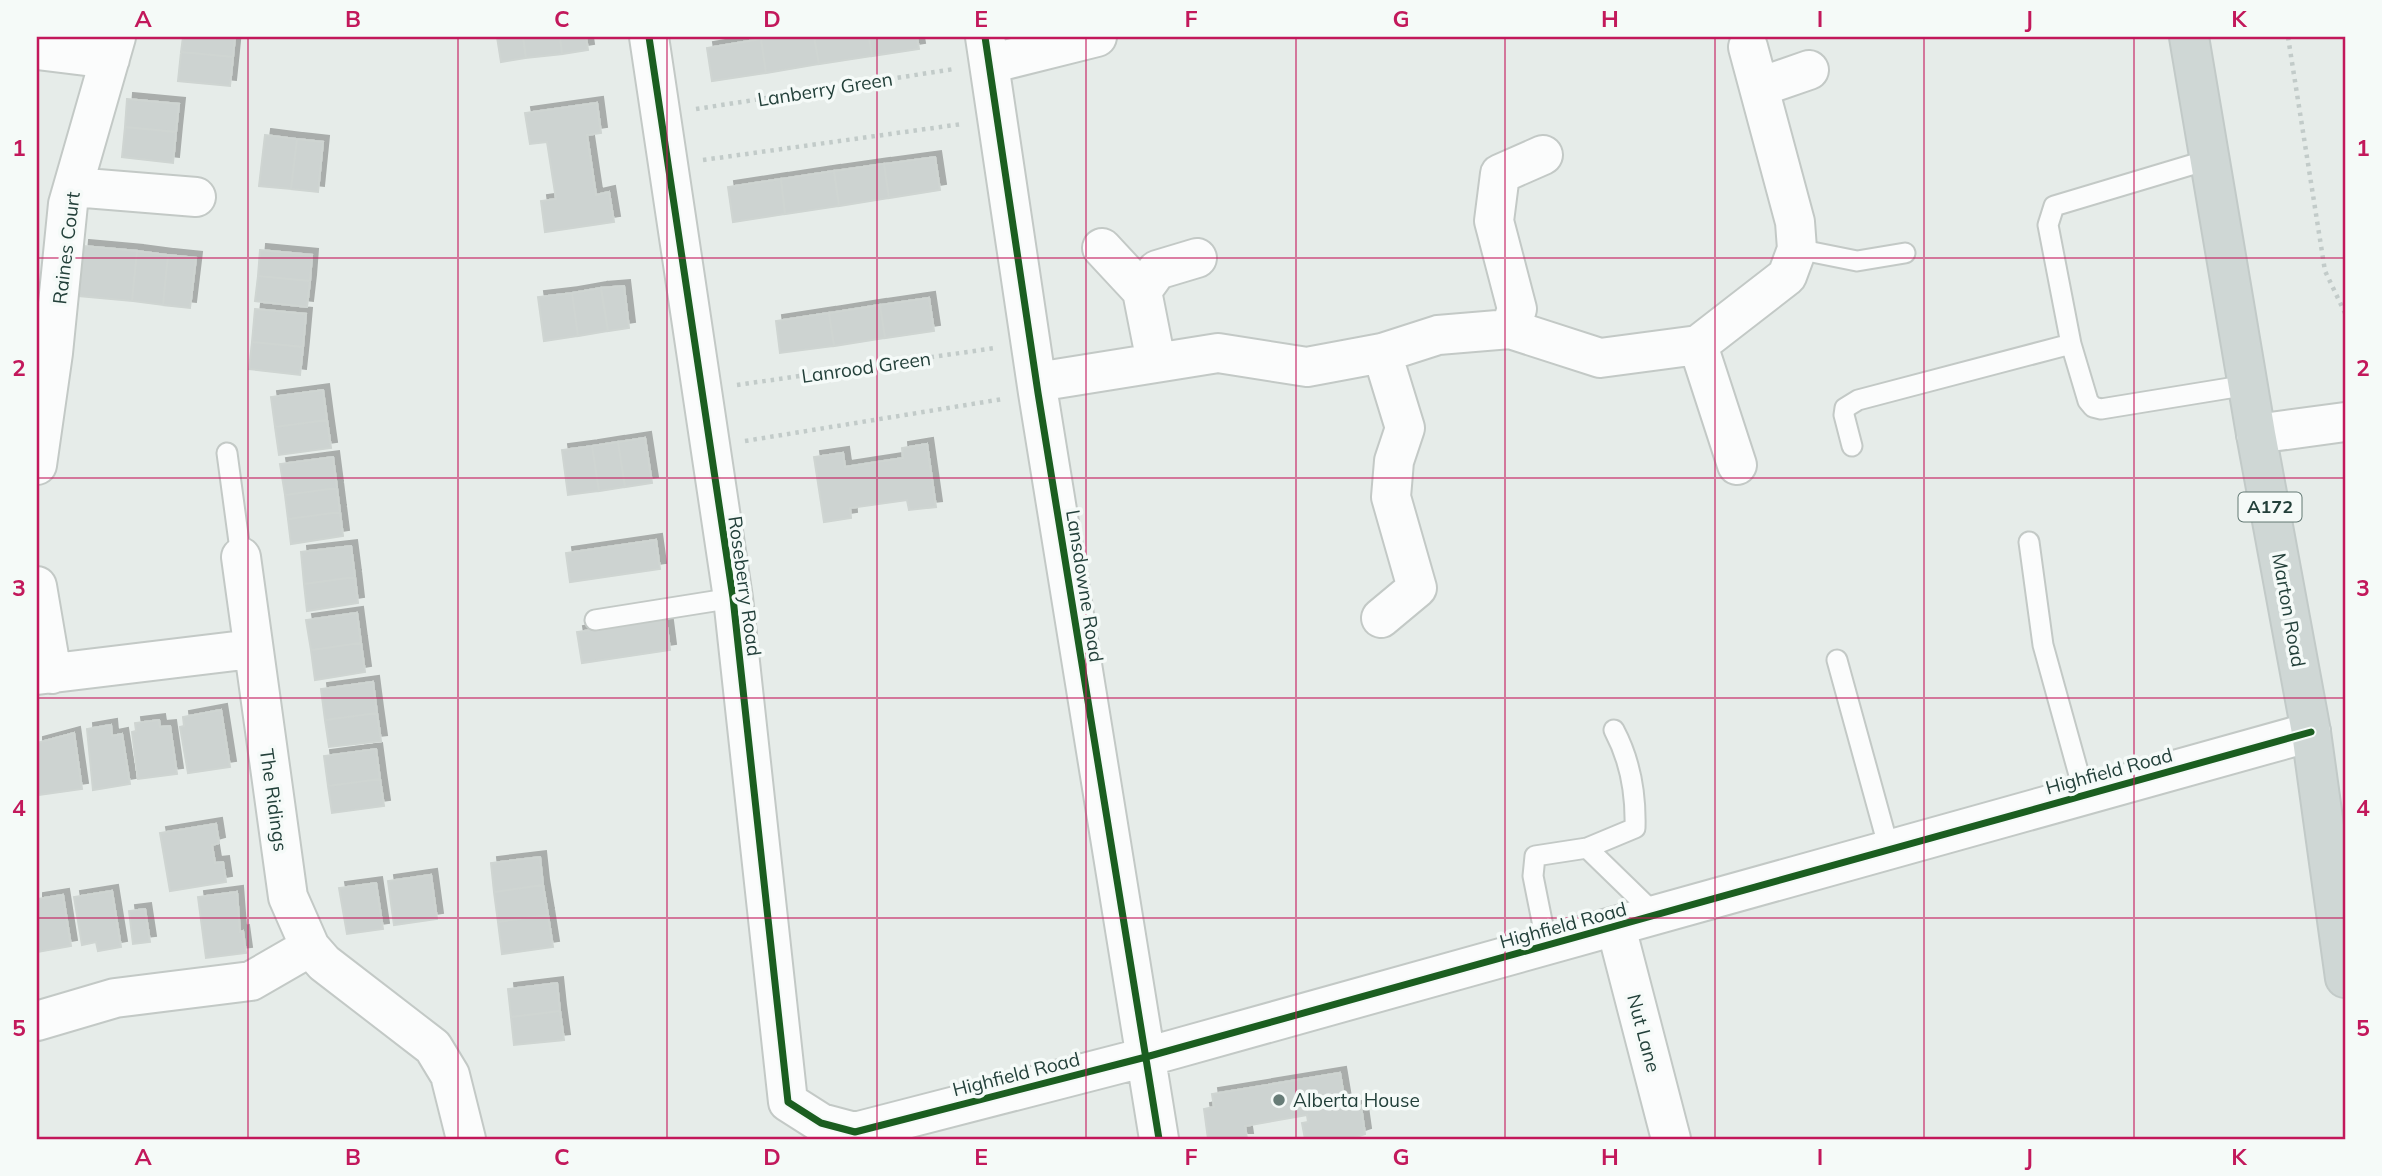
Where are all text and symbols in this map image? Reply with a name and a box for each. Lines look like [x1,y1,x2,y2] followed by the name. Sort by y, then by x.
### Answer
[134,4,152,33] text: A
[345,4,361,33] text: B
[554,4,570,33] text: C
[763,4,781,33] text: D
[974,4,988,33] text: E
[1184,4,1198,33] text: F
[1392,4,1410,33] text: G
[1601,4,1619,33] text: H
[1817,4,1823,33] text: I
[2025,4,2033,33] text: J
[2231,4,2248,33] text: K
[756,66,894,112] street label: Lanberry Green
[12,133,26,162] text: 1
[2356,133,2370,162] text: 1
[47,190,85,306] street label: Raines Court
[800,346,932,388] street label: Lanrood Green
[12,353,26,382] text: 2
[2356,353,2370,382] text: 2
[2238,492,2302,522] road number: A172
[1061,508,1109,664] street label: Lansdowne Road
[723,514,767,658] street label: Roseberry Road
[2267,551,2311,669] street label: Marton Road
[12,573,26,602] text: 3
[2356,573,2370,602] text: 3
[2043,743,2175,799] street label: Highfield Road
[255,747,293,853] street label: The Ridings
[12,793,26,822] text: 4
[2356,793,2370,822] text: 4
[1497,897,1629,953] street label: Highfield Road
[1622,991,1666,1075] street label: Nut Lane
[12,1013,26,1042] text: 5
[2356,1013,2370,1042] text: 5
[950,1047,1082,1101] street label: Highfield Road
[1293,1088,1420,1112] place label: Alberta House
[1271,1092,1287,1108] marker: Alberta House
[134,1142,152,1171] text: A
[345,1142,361,1171] text: B
[554,1142,570,1171] text: C
[763,1142,781,1171] text: D
[974,1142,988,1171] text: E
[1184,1142,1198,1171] text: F
[1392,1142,1410,1171] text: G
[1601,1142,1619,1171] text: H
[1817,1142,1823,1171] text: I
[2025,1142,2033,1171] text: J
[2231,1142,2248,1171] text: K

